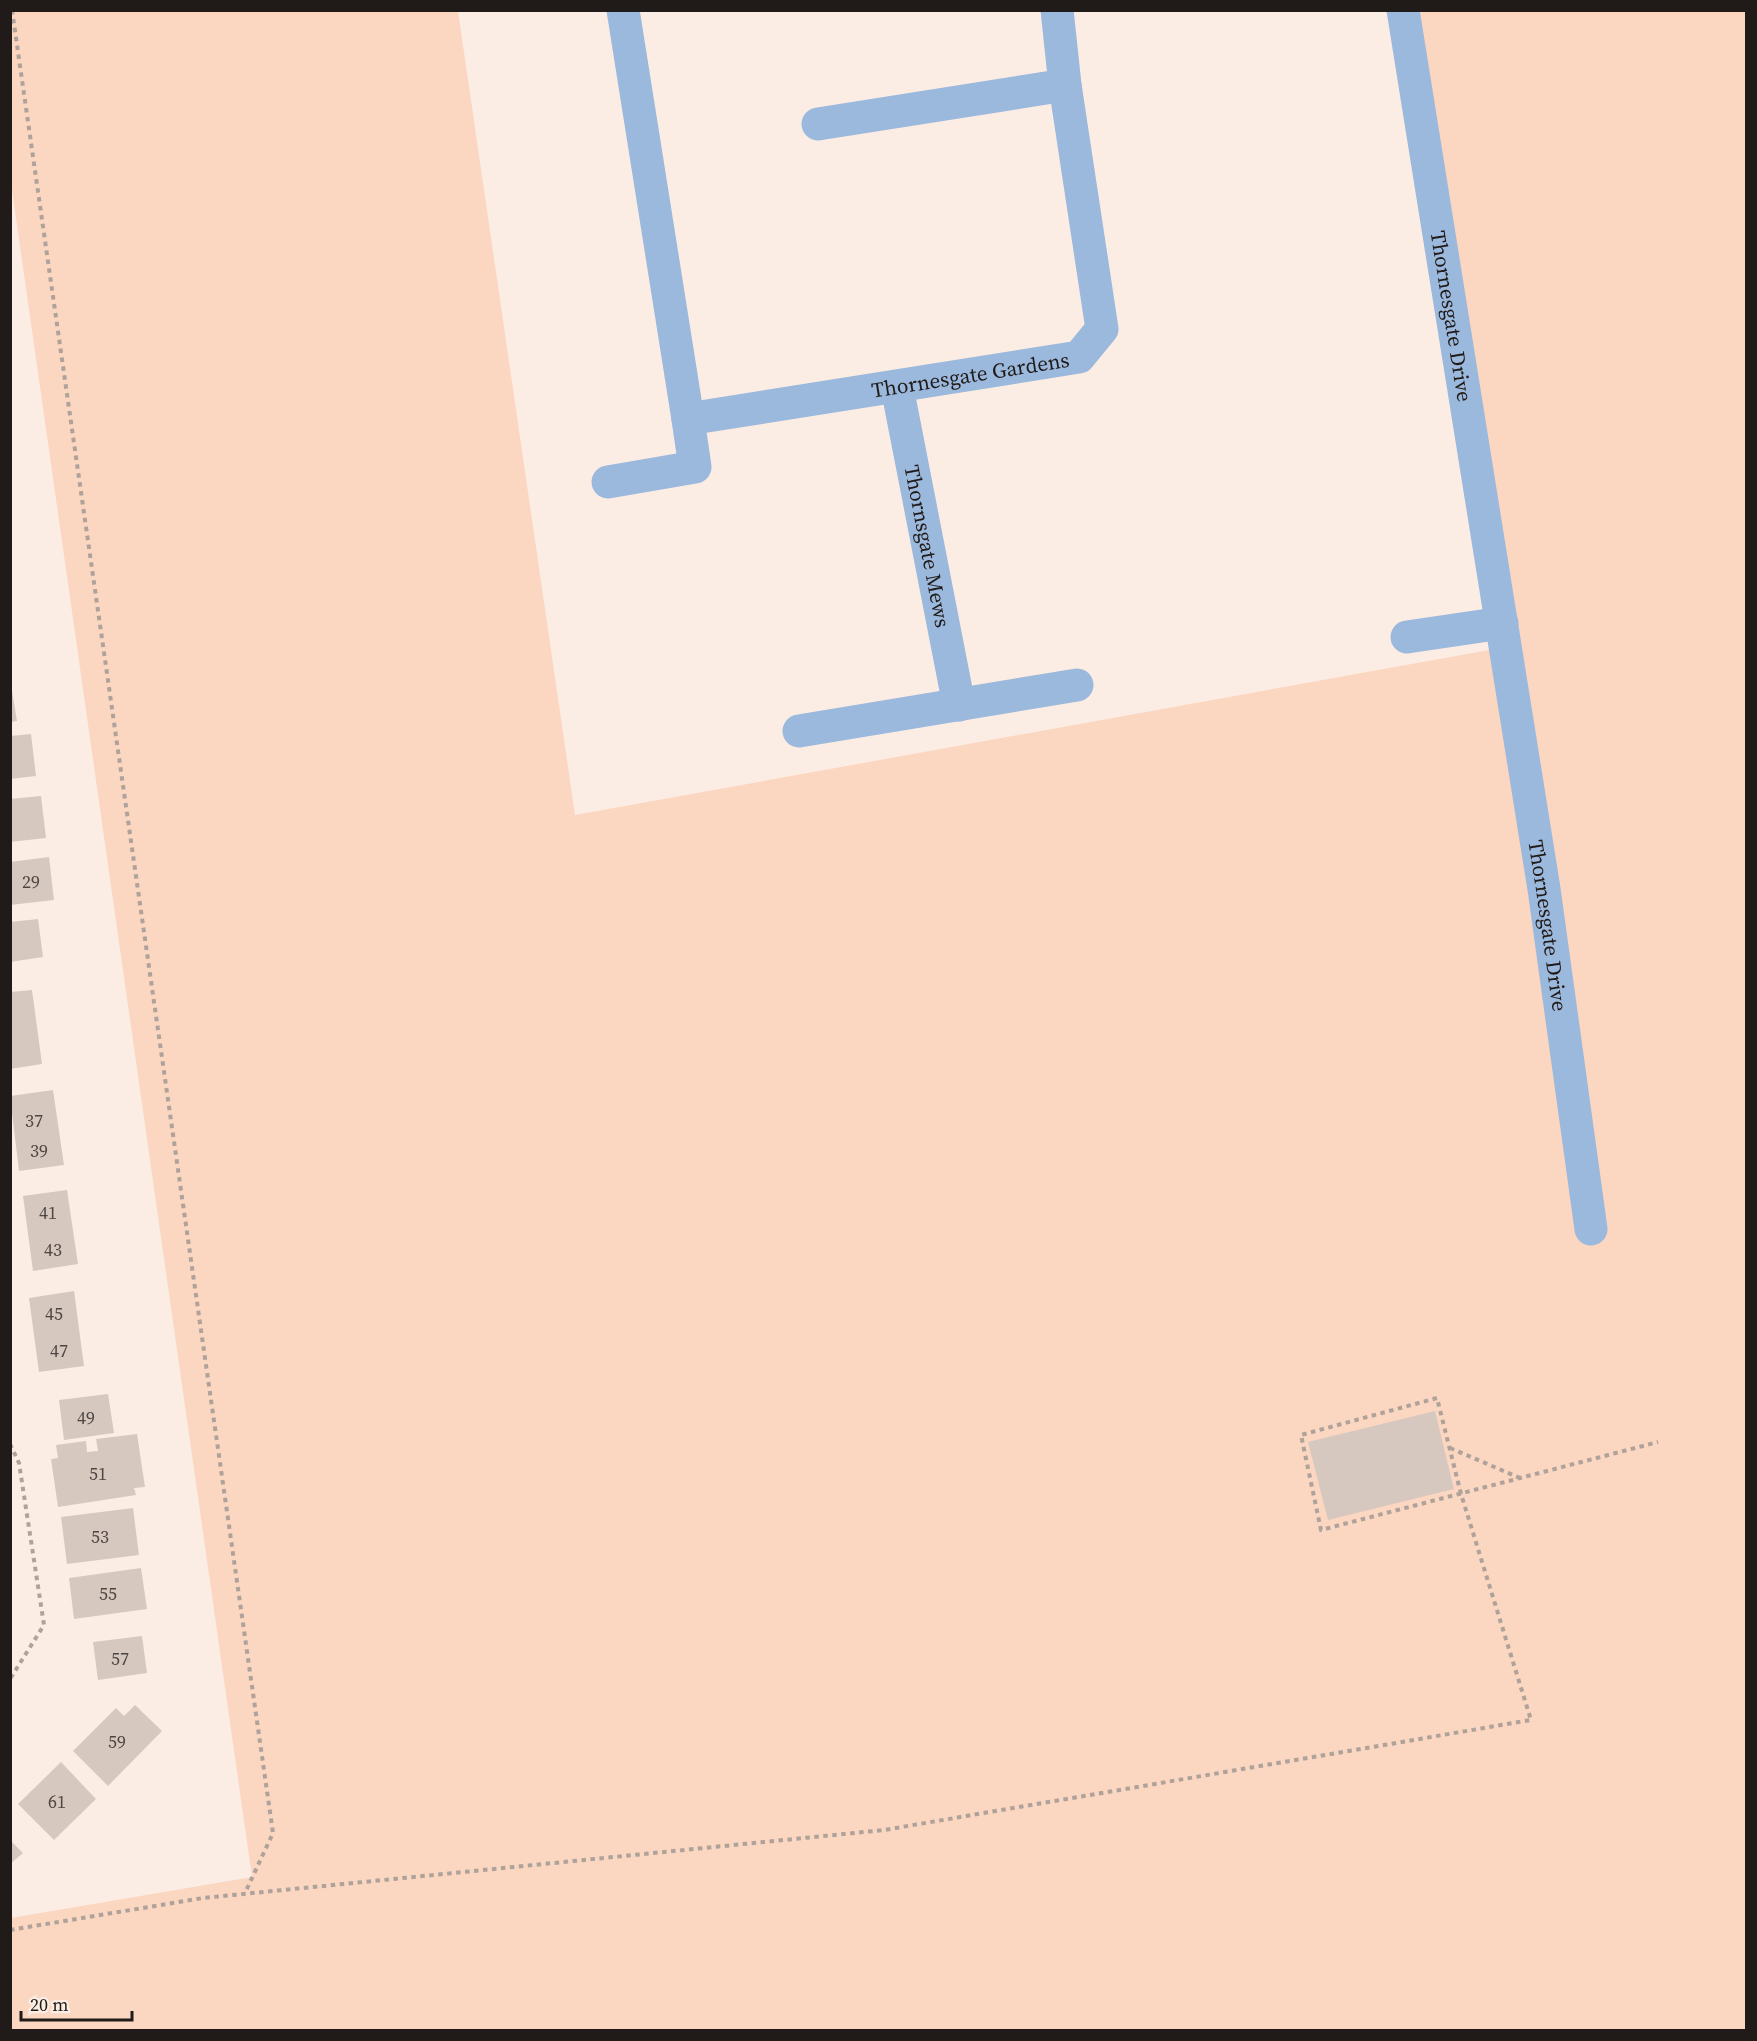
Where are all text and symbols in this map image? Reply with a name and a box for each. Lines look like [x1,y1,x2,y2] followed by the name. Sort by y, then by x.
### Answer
[1424,229,1480,404] street label: Thornesgate Drive
[869,344,1071,404] street label: Thornesgate Gardens
[898,462,958,630] street label: Thornsgate Mews
[1522,838,1575,1013] street label: Thornesgate Drive
[22,869,40,894] house number: 29
[25,1108,43,1133] house number: 37
[30,1138,48,1163] house number: 39
[39,1200,57,1225] house number: 41
[44,1237,62,1262] house number: 43
[45,1301,63,1326] house number: 45
[50,1338,68,1363] house number: 47
[77,1405,95,1430] house number: 49
[89,1461,107,1486] house number: 51
[91,1524,109,1549] house number: 53
[99,1581,117,1606] house number: 55
[111,1646,129,1671] house number: 57
[108,1729,126,1754] house number: 59
[48,1789,66,1814] house number: 61
[21,1984,132,2022] scale bar
[30,1992,68,2017] text: 20 m

